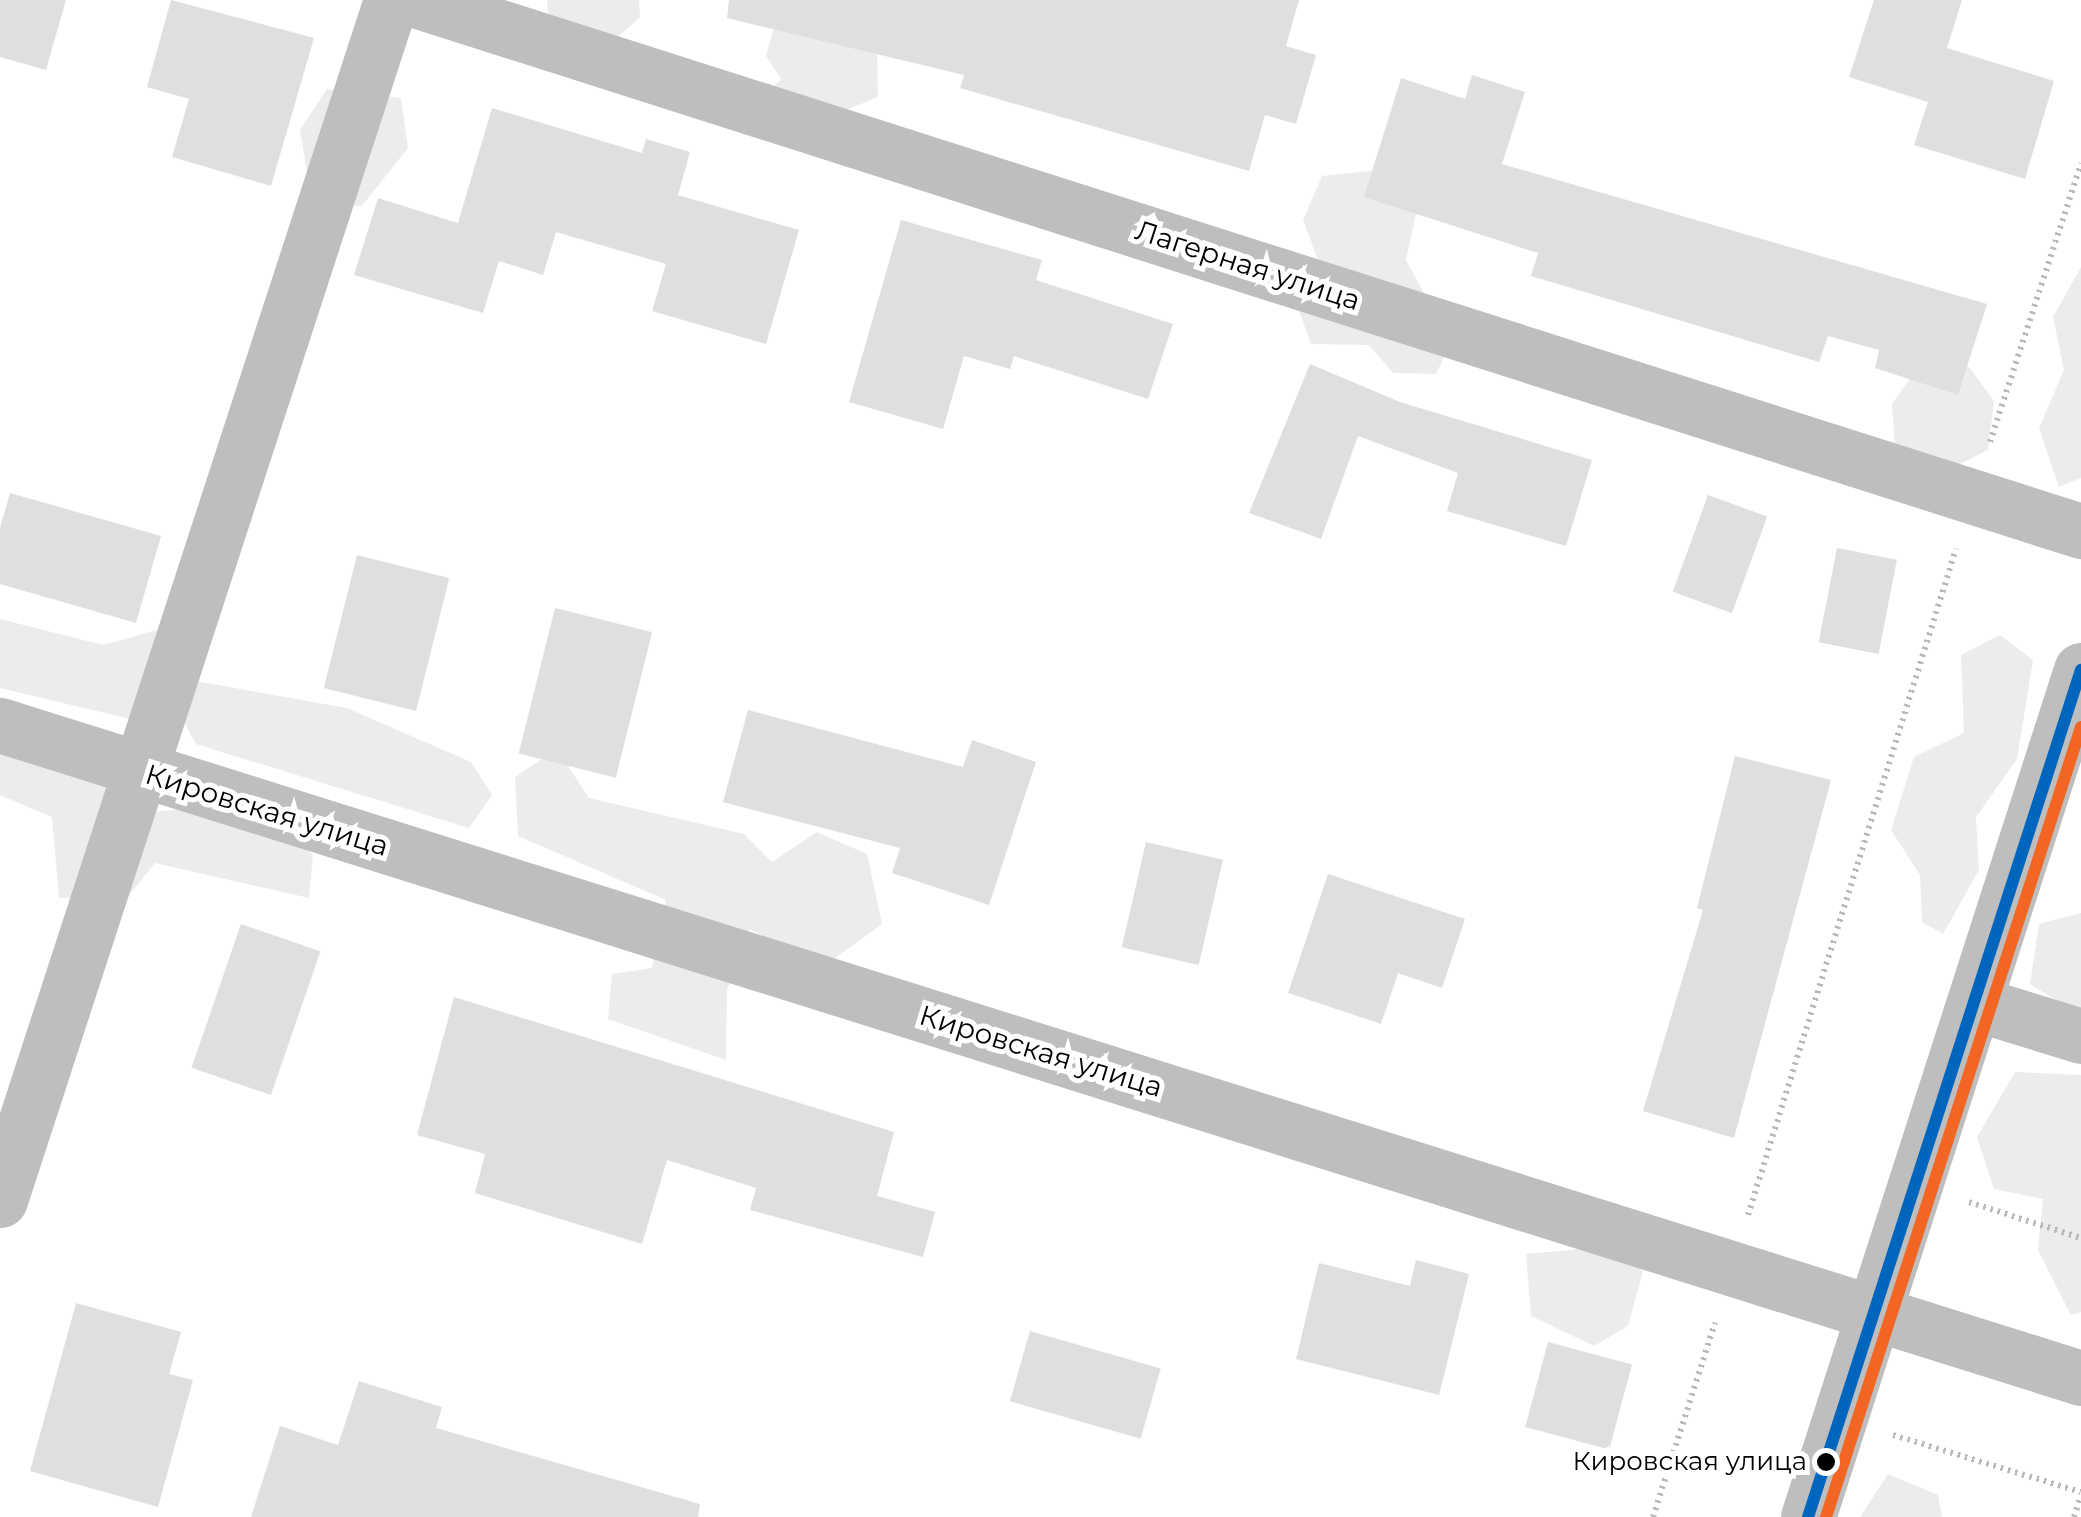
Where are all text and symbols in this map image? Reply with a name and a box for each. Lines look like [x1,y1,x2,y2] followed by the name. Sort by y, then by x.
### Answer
[1131,213,1365,317] street label: Лагерная улица
[141,757,393,863] street label: Кировская улица
[915,998,1167,1104] street label: Кировская улица
[1573,1446,1807,1478] place label: Кировская улица
[1816,1452,1836,1472] marker: Кировская улица

